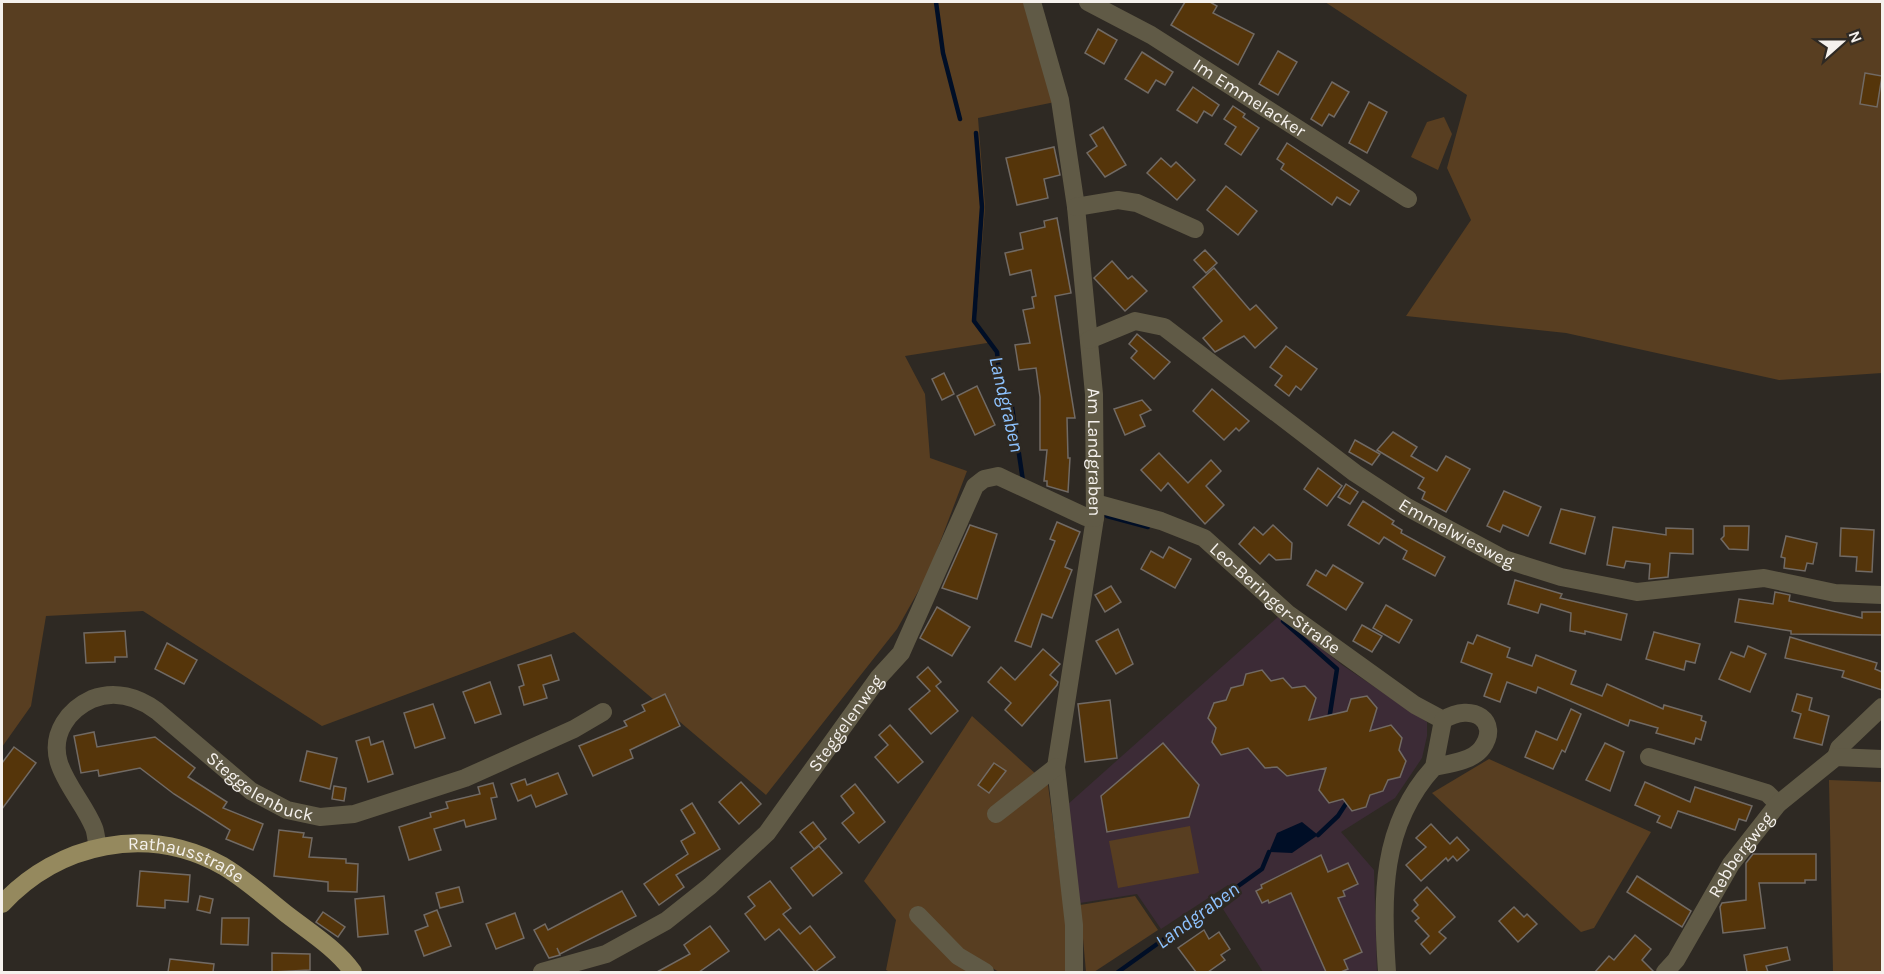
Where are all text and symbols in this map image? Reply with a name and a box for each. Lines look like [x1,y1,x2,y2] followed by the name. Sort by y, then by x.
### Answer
[1812,12,1872,72] north arrow
[1845,28,1866,46] text: N
[1189,54,1310,142] street label: Im Emmelacker
[984,354,1029,454] water label: Landgraben
[1082,387,1106,516] street label: Am Landgraben
[1394,494,1517,572] street label: Emmelwiesweg
[1205,538,1345,659] street label: Leo-Beringer-Straße
[804,671,888,776] street label: Steggelenweg
[202,747,315,826] street label: Steggelenbuck
[1703,808,1778,901] street label: Rebbergweg
[128,832,248,888] street label: Rathausstraße
[1151,877,1244,953] water label: Landgraben

